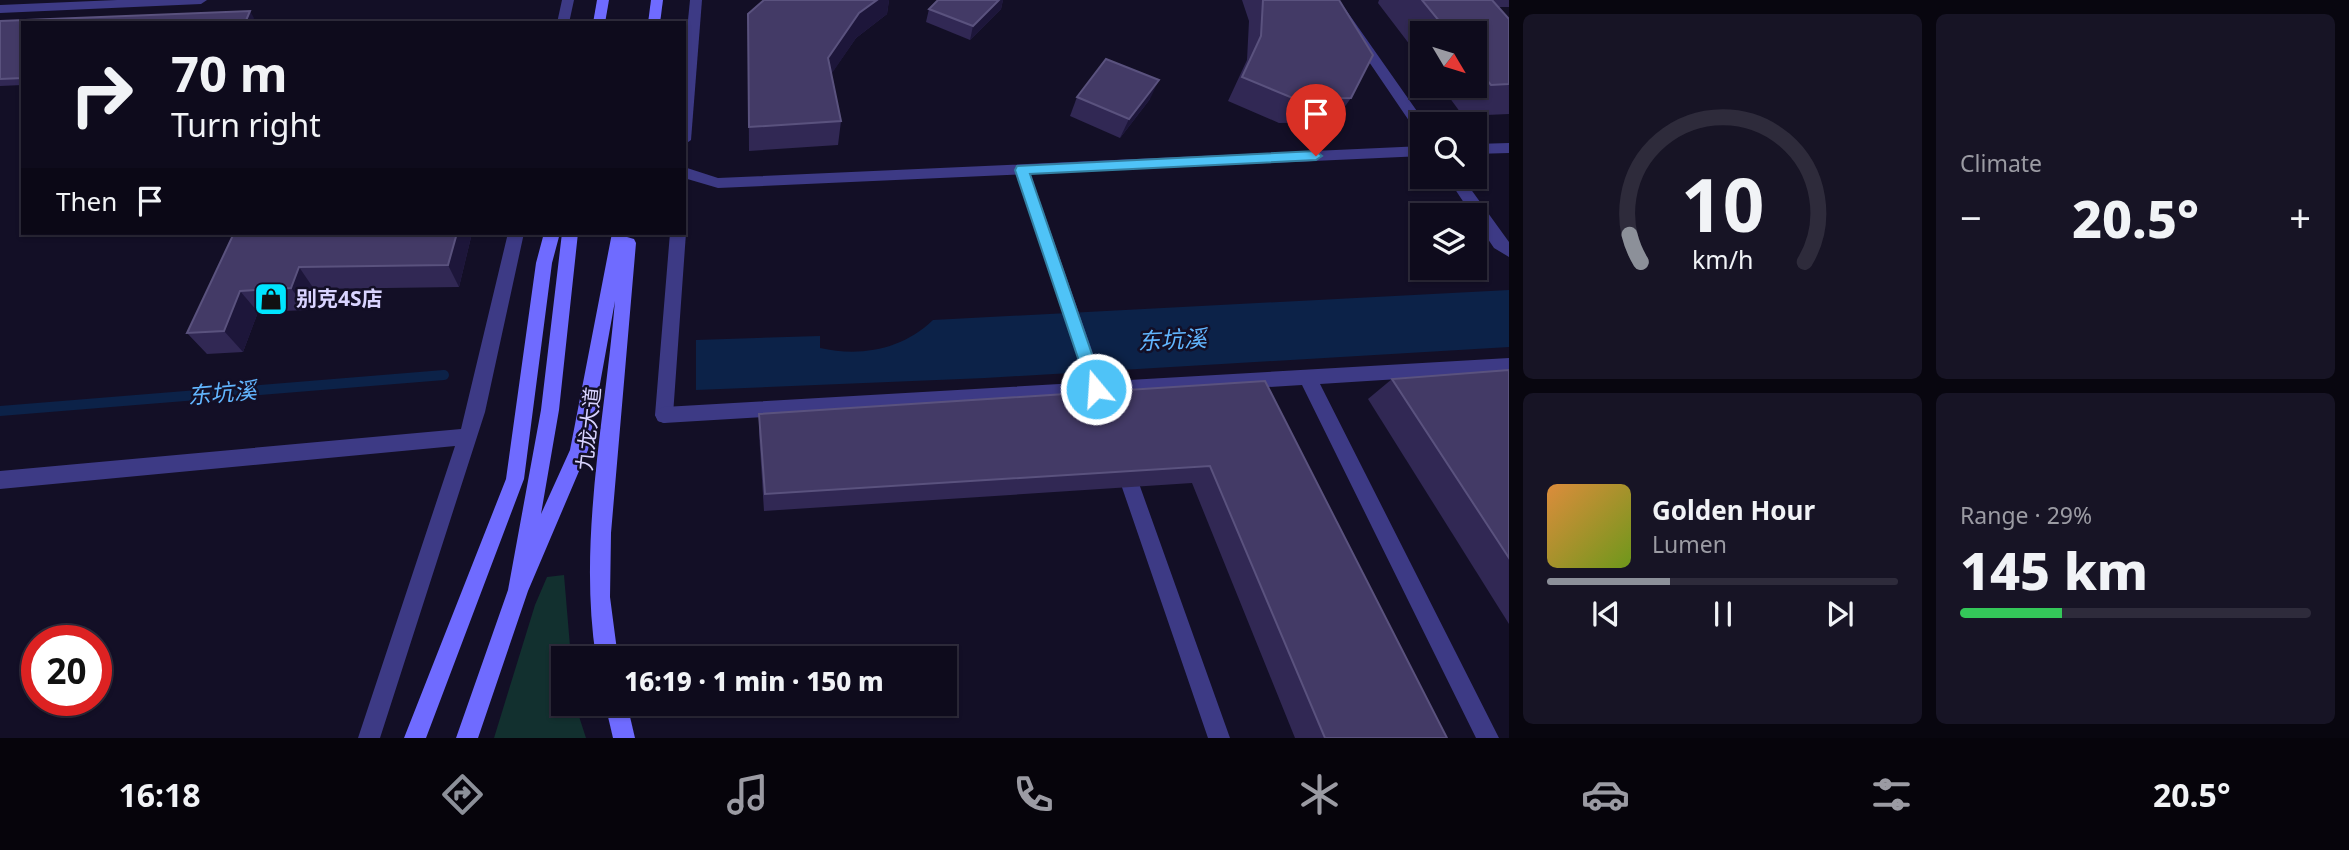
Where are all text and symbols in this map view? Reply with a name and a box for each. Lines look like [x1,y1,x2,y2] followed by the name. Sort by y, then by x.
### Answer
[1410,21,1488,98] north arrow
[1410,21,1487,280] map controls
[171,40,288,106] text: 70 m
[56,49,147,140] icon: right
[1286,84,1346,156] pin
[1297,95,1335,133] icon: arrive
[171,103,321,146] text: Turn right
[1410,112,1487,189] button: search
[1960,147,2042,179] text: Climate
[1681,155,1764,254] text: 10
[131,182,169,220] icon: arrive
[2072,182,2199,253] text: 20.5°
[56,183,117,219] text: Then
[1960,191,1982,243] text: −
[2289,191,2311,243] text: +
[1410,203,1487,280] button: layers
[1692,242,1753,276] text: km/h
[252,280,290,318] shop icon: 别克4S店
[296,284,383,312] place label: 别克4S店
[1137,321,1210,357] water label: 东坑溪
[1059,352,1133,426] position arrow
[186,373,261,411] water label: 东坑溪
[570,386,606,472] street label: 九龙大道
[1652,492,1815,528] text: Golden Hour
[1960,499,2092,531] text: Range · 29%
[1652,528,1727,560] text: Lumen
[1960,534,2148,605] text: 145 km
[1587,595,1625,633] icon: previous
[1704,595,1742,633] icon: pause
[1821,595,1859,633] icon: next
[21,625,112,716] speed limit sign: 20
[624,663,884,699] text: 16:19 · 1 min · 150 m
[438,770,487,819] icon: directions
[723,770,772,819] icon: music
[1009,770,1058,819] icon: phone
[1295,770,1344,819] icon: climate
[1581,770,1630,819] icon: car
[1867,770,1916,819] icon: filters
[118,773,201,816] text: 16:18
[2153,773,2231,816] text: 20.5°

